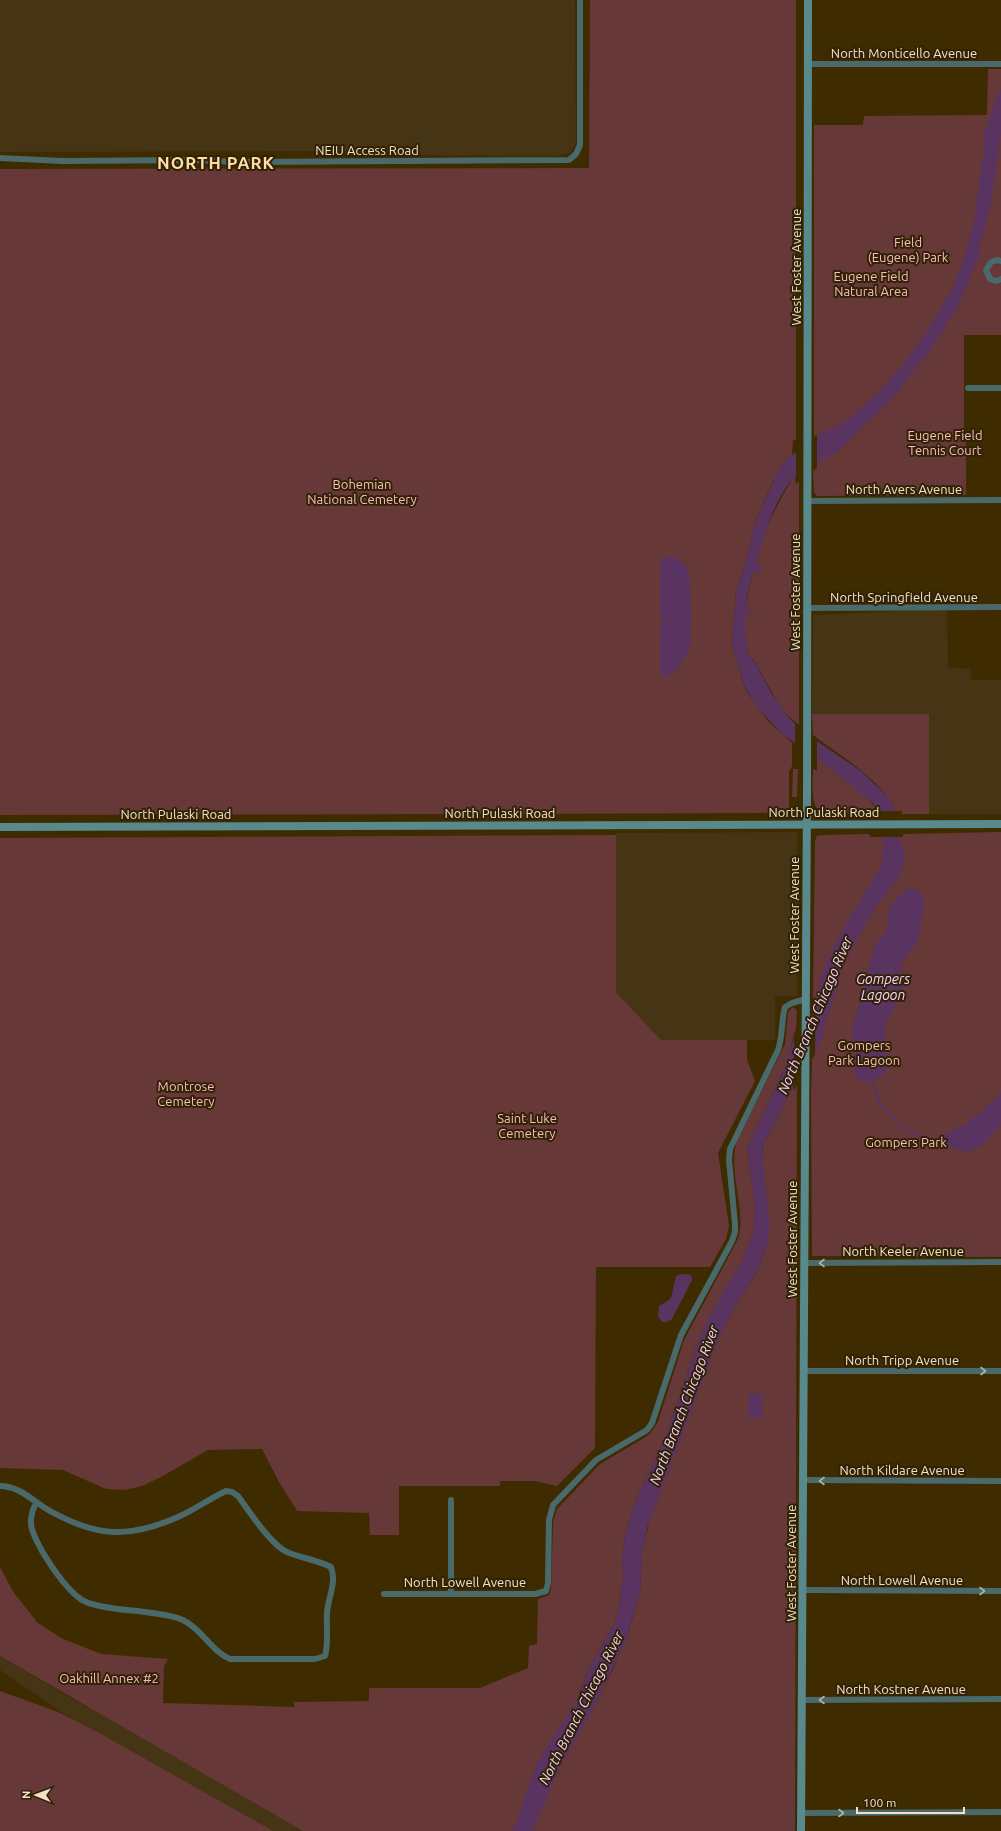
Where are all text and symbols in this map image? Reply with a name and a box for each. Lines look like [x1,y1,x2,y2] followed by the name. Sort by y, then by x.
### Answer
[831,46,977,60] street label: North Monticello Avenue
[315,143,419,157] street label: NEIU Access Road
[157,153,275,172] district label: NORTH PARK
[789,209,803,325] street label: West Foster Avenue
[868,235,949,265] park label: Field (Eugene) Park
[833,269,909,298] park label: Eugene Field Natural Area
[907,428,983,457] park label: Eugene Field Tennis Court
[307,477,417,506] park label: Bohemian National Cemetery
[846,482,962,496] street label: North Avers Avenue
[788,534,802,650] street label: West Foster Avenue
[830,590,978,604] street label: North Springfield Avenue
[769,805,879,819] street label: North Pulaski Road
[445,806,555,820] street label: North Pulaski Road
[121,807,231,821] street label: North Pulaski Road
[787,857,801,973] street label: West Foster Avenue
[775,933,856,1096] water label: North Branch Chicago River
[856,971,910,1003] water label: Gompers Lagoon
[828,1038,900,1067] park label: Gompers Park Lagoon
[157,1079,215,1108] park label: Montrose Cemetery
[497,1111,557,1140] park label: Saint Luke Cemetery
[865,1135,947,1149] park label: Gompers Park
[785,1181,799,1297] street label: West Foster Avenue
[842,1244,964,1258] street label: North Keeler Avenue
[819,1259,825,1267] one-way arrow
[646,1322,722,1487] water label: North Branch Chicago River
[845,1353,959,1367] street label: North Tripp Avenue
[980,1367,986,1375] one-way arrow
[839,1463,965,1477] street label: North Kildare Avenue
[819,1476,825,1485] one-way arrow
[784,1505,798,1621] street label: West Foster Avenue
[841,1573,963,1587] street label: North Lowell Avenue
[404,1575,526,1589] street label: North Lowell Avenue
[979,1587,985,1595] one-way arrow
[535,1628,627,1787] water label: North Branch Chicago River
[59,1671,159,1685] park label: Oakhill Annex #2
[836,1682,966,1696] street label: North Kostner Avenue
[819,1696,825,1704] one-way arrow
[16,1775,56,1815] north arrow
[857,1789,964,1815] scale bar
[20,1791,32,1799] text: N
[863,1796,896,1809] text: 100 m
[838,1809,844,1817] one-way arrow

